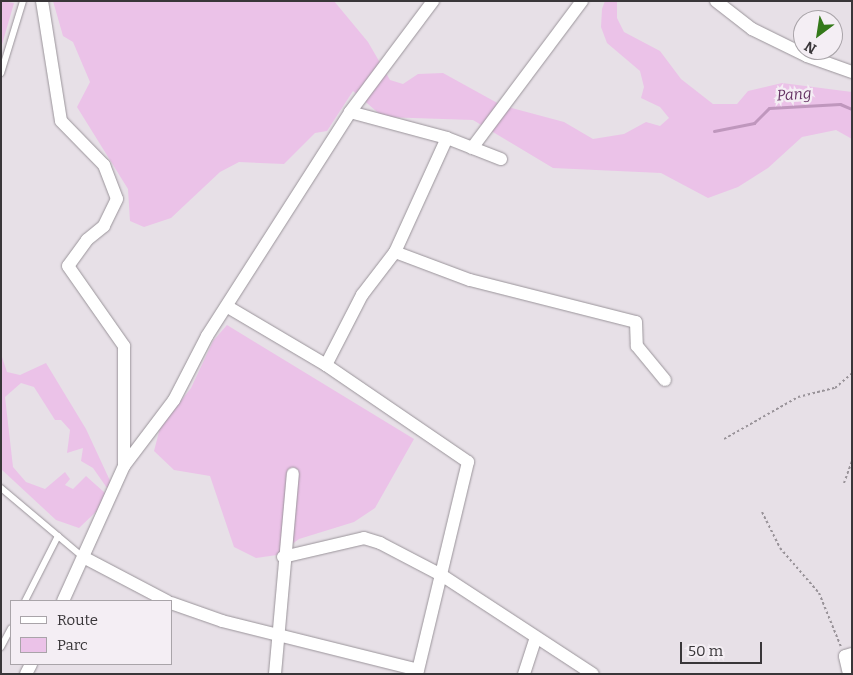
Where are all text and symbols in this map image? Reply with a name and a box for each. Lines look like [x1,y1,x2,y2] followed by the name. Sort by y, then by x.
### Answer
[793,10,843,60] north arrow
[802,37,820,57] text: N
[776,85,812,105] water label: Pang
[10,600,172,665] legend
[57,611,98,629] text: Route
[683,632,766,664] scale bar
[57,636,88,654] text: Parc
[688,642,723,660] text: 50 m

